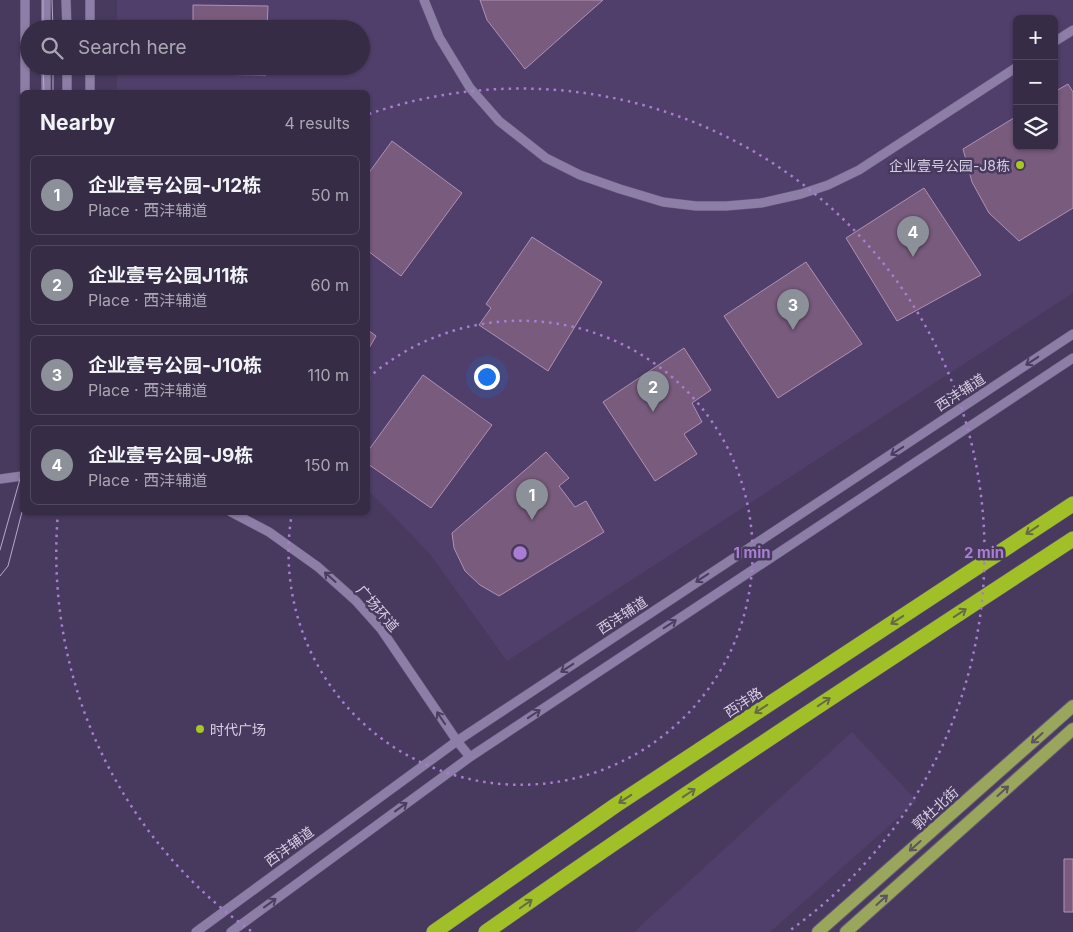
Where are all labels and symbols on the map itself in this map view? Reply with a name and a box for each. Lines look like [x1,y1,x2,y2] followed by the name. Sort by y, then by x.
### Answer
[889,157,1010,174] place label: 企业壹号公园-J8栋
[1014,159,1026,171] marker: 企业壹号公园-J8栋
[897,216,929,257] pin: 4
[777,289,809,330] pin: 3
[1026,356,1040,366] one-way arrow
[474,364,500,390] your location
[932,370,988,414] street label: 西沣辅道
[637,371,669,412] pin: 2
[890,446,904,456] one-way arrow
[516,479,548,520] pin: 1
[1026,526,1040,536] one-way arrow
[733,543,771,562] text: 1 min
[964,543,1004,562] text: 2 min
[511,544,529,562] centre of rings
[323,571,336,583] one-way arrow
[696,574,710,584] one-way arrow
[353,581,403,635] street label: 广场环道
[594,593,650,637] street label: 西沣辅道
[953,607,967,618] one-way arrow
[890,615,904,625] one-way arrow
[663,619,677,630] one-way arrow
[560,663,574,673] one-way arrow
[721,683,765,721] street label: 西沣路
[817,697,831,707] one-way arrow
[754,704,768,715] one-way arrow
[527,709,541,719] one-way arrow
[436,711,446,725] one-way arrow
[210,721,266,738] place label: 时代广场
[194,723,206,735] marker: 时代广场
[1030,732,1043,744] one-way arrow
[909,783,961,833] street label: 郭杜北街
[997,786,1010,797] one-way arrow
[682,787,696,797] one-way arrow
[619,794,633,804] one-way arrow
[394,802,408,812] one-way arrow
[261,823,317,869] street label: 西沣辅道
[909,840,922,851] one-way arrow
[876,894,889,905] one-way arrow
[263,898,277,908] one-way arrow
[519,899,533,909] one-way arrow

